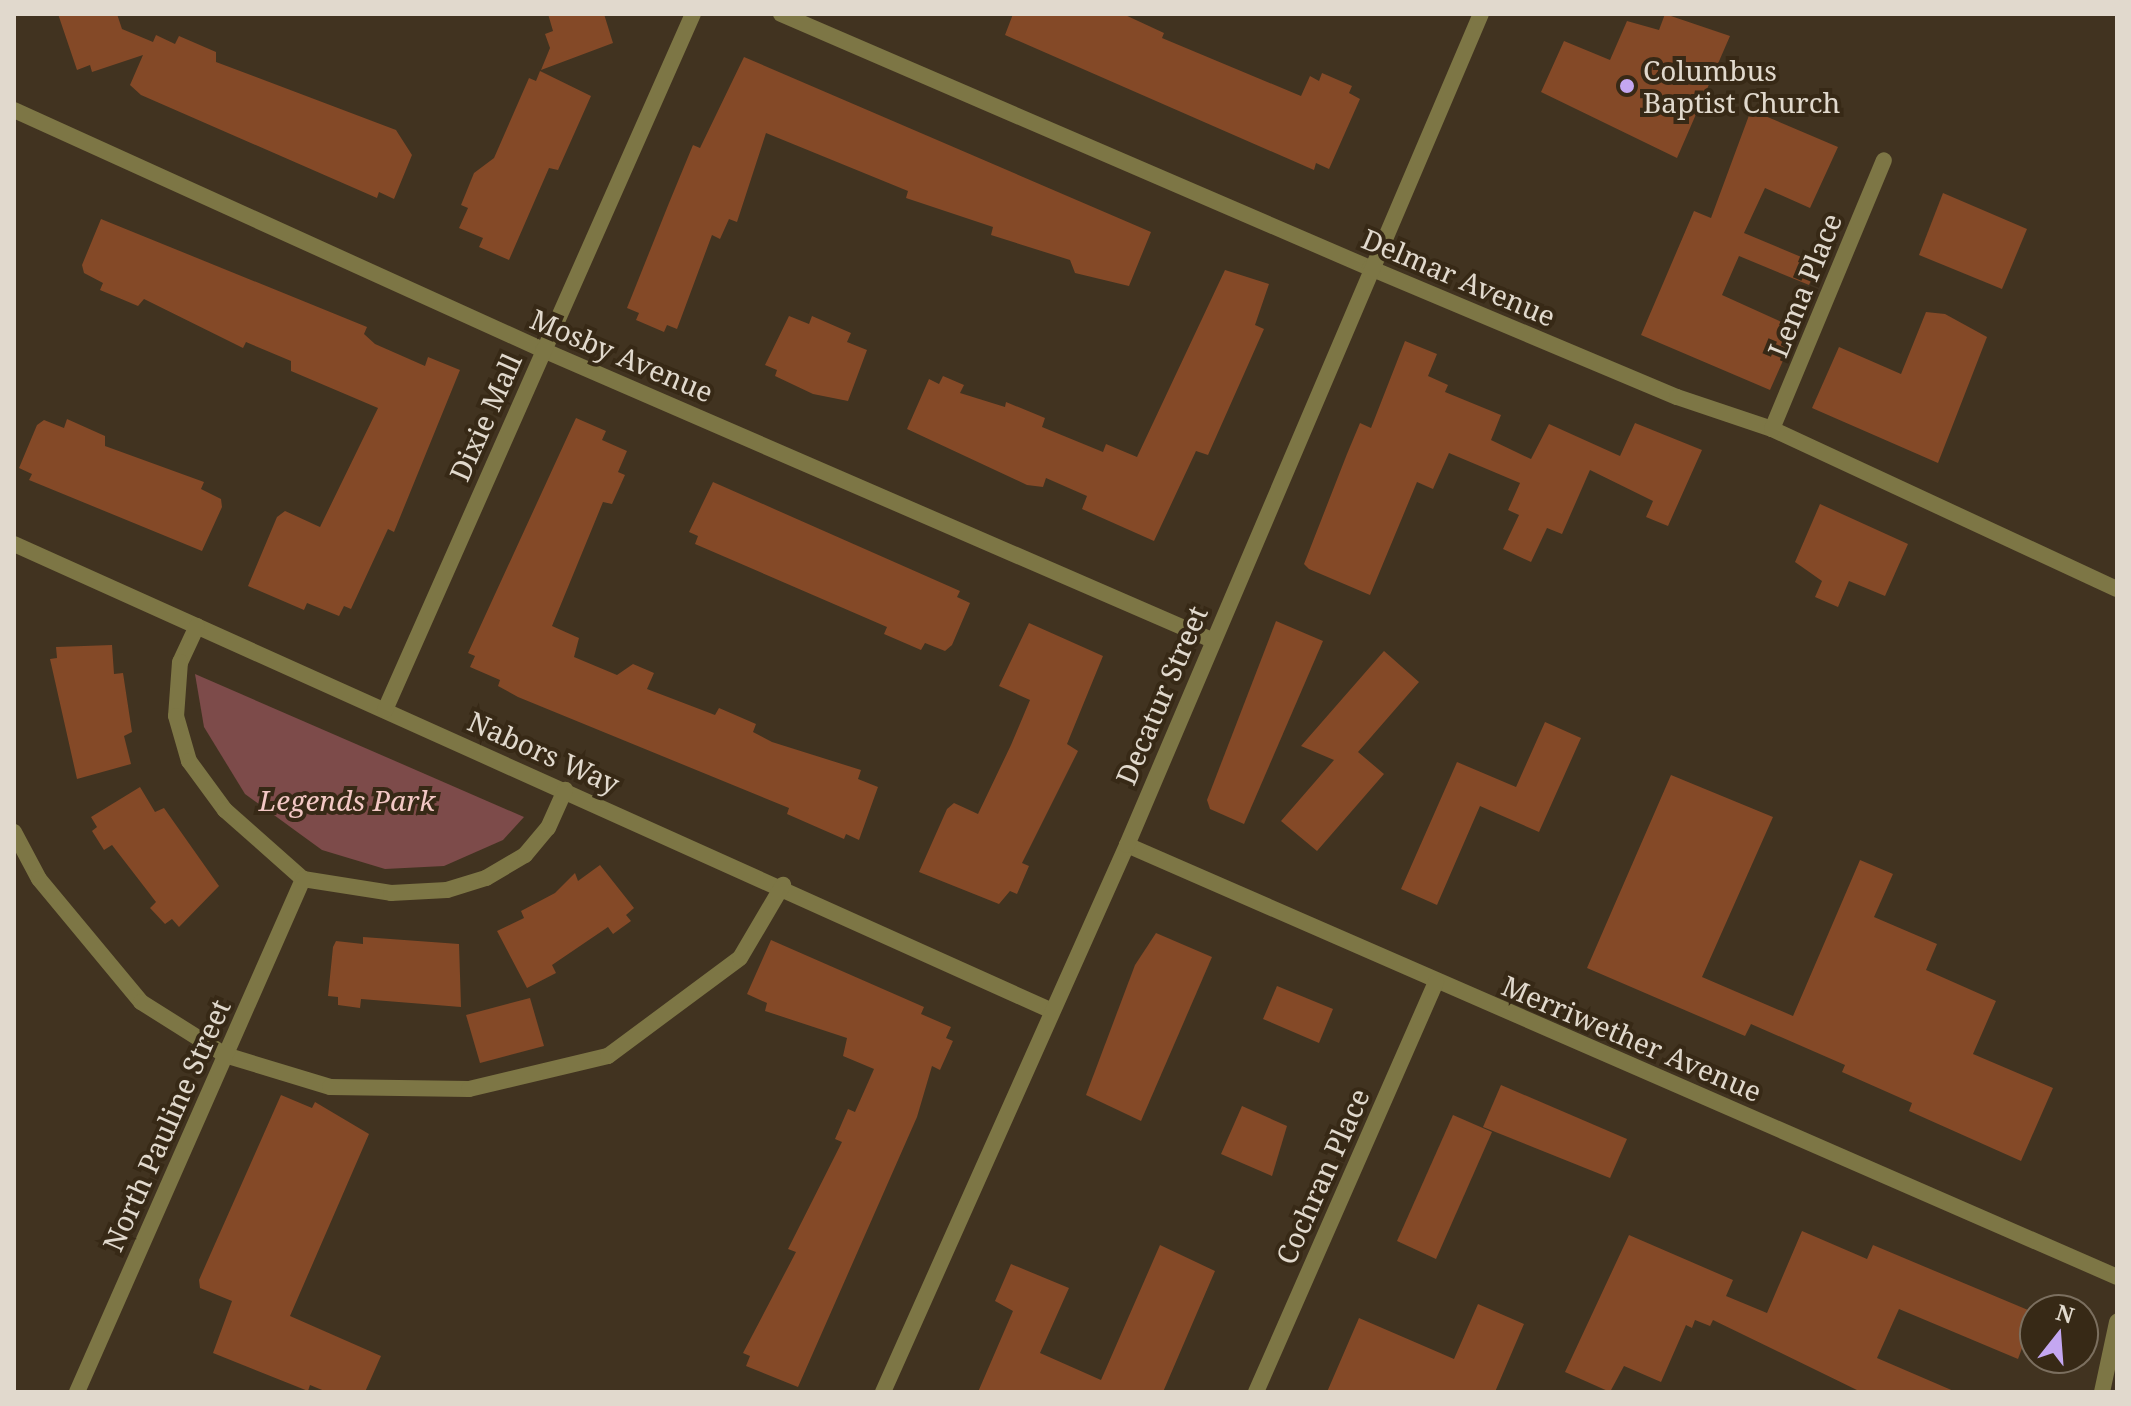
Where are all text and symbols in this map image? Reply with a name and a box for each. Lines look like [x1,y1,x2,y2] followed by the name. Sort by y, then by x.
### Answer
[1643,53,1840,119] place label: Columbus Baptist Church
[1618,77,1636,95] marker: Columbus Baptist Church
[1760,208,1848,362] street label: Lema Place
[1357,221,1561,333] street label: Delmar Avenue
[526,301,718,409] street label: Mosby Avenue
[442,348,528,486] street label: Dixie Mall
[1108,600,1214,790] street label: Decatur Street
[463,704,625,800] street label: Nabors Way
[259,783,435,817] park label: Legends Park
[1497,968,1767,1108] street label: Merriwether Avenue
[95,994,237,1256] street label: North Pauline Street
[1268,1083,1376,1269] street label: Cochran Place
[2019,1294,2099,1374] north arrow
[2053,1296,2078,1330] text: N

